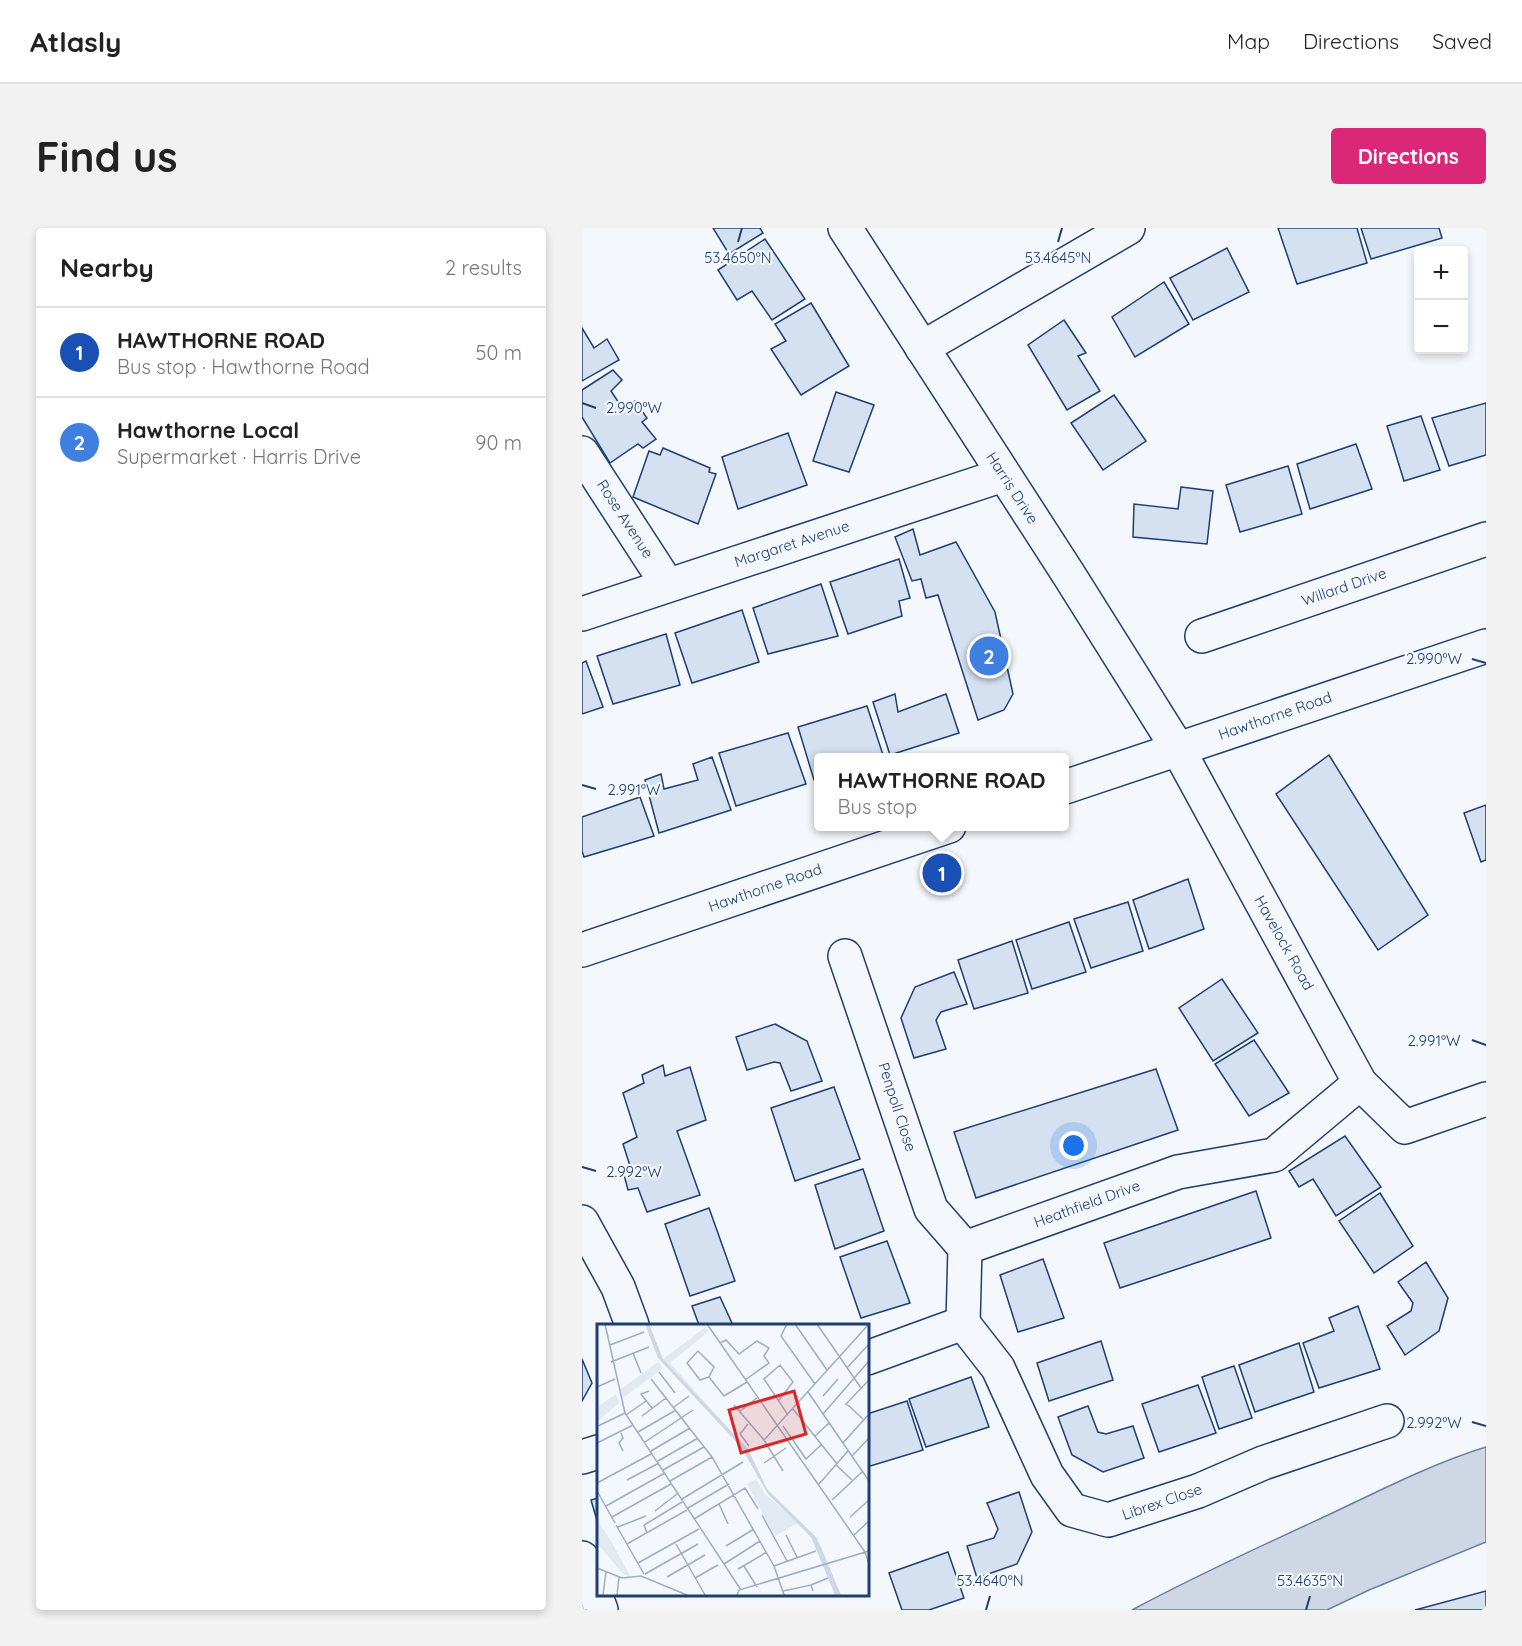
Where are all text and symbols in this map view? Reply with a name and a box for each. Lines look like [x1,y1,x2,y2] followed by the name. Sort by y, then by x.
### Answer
[30,24,121,59] text: Atlasly
[1227,28,1270,54] text: Map
[1303,28,1399,54] text: Directions
[1432,28,1492,54] text: Saved
[1331,128,1486,184] button: Directions
[36,130,178,183] text: Find us
[1414,246,1468,354] map controls
[1414,246,1468,300] button: +
[704,248,772,267] text: 53.4650°N
[1025,248,1091,267] text: 53.4645°N
[60,251,154,284] text: Nearby
[445,255,522,280] text: 2 results
[1414,300,1468,354] button: −
[117,326,325,354] text: HAWTHORNE ROAD
[76,340,83,365] text: 1
[476,340,522,365] text: 50 m
[117,354,370,379] text: Bus stop · Hawthorne Road
[606,398,663,417] text: 2.990°W
[117,416,299,444] text: Hawthorne Local
[74,430,85,455] text: 2
[475,430,522,455] text: 90 m
[117,444,361,469] text: Supermarket · Harris Drive
[982,448,1043,527] street label: Harris Drive
[593,476,658,562] street label: Rose Avenue
[732,516,852,571] street label: Margaret Avenue
[1299,563,1389,610] street label: Willard Drive
[970,634,1008,678] pin: 2
[1406,649,1463,668] text: 2.990°W
[1216,687,1334,744] street label: Hawthorne Road
[814,753,1069,831] popup
[838,766,1045,794] text: HAWTHORNE ROAD
[608,780,661,799] text: 2.991°W
[838,794,917,819] text: Bus stop
[922,850,962,896] pin: 1
[706,859,824,916] street label: Hawthorne Road
[1251,892,1318,994] street label: Havelock Road
[1408,1031,1461,1050] text: 2.991°W
[874,1060,921,1154] street label: Penpoll Close
[1059,1131,1088,1160] your location
[606,1162,662,1181] text: 2.992°W
[1031,1176,1143,1232] street label: Heathfield Drive
[597,1324,868,1595] inset map
[1406,1413,1462,1432] text: 2.992°W
[1119,1479,1204,1524] street label: Librex Close
[956,1571,1024,1590] text: 53.4640°N
[1277,1571,1343,1590] text: 53.4635°N

